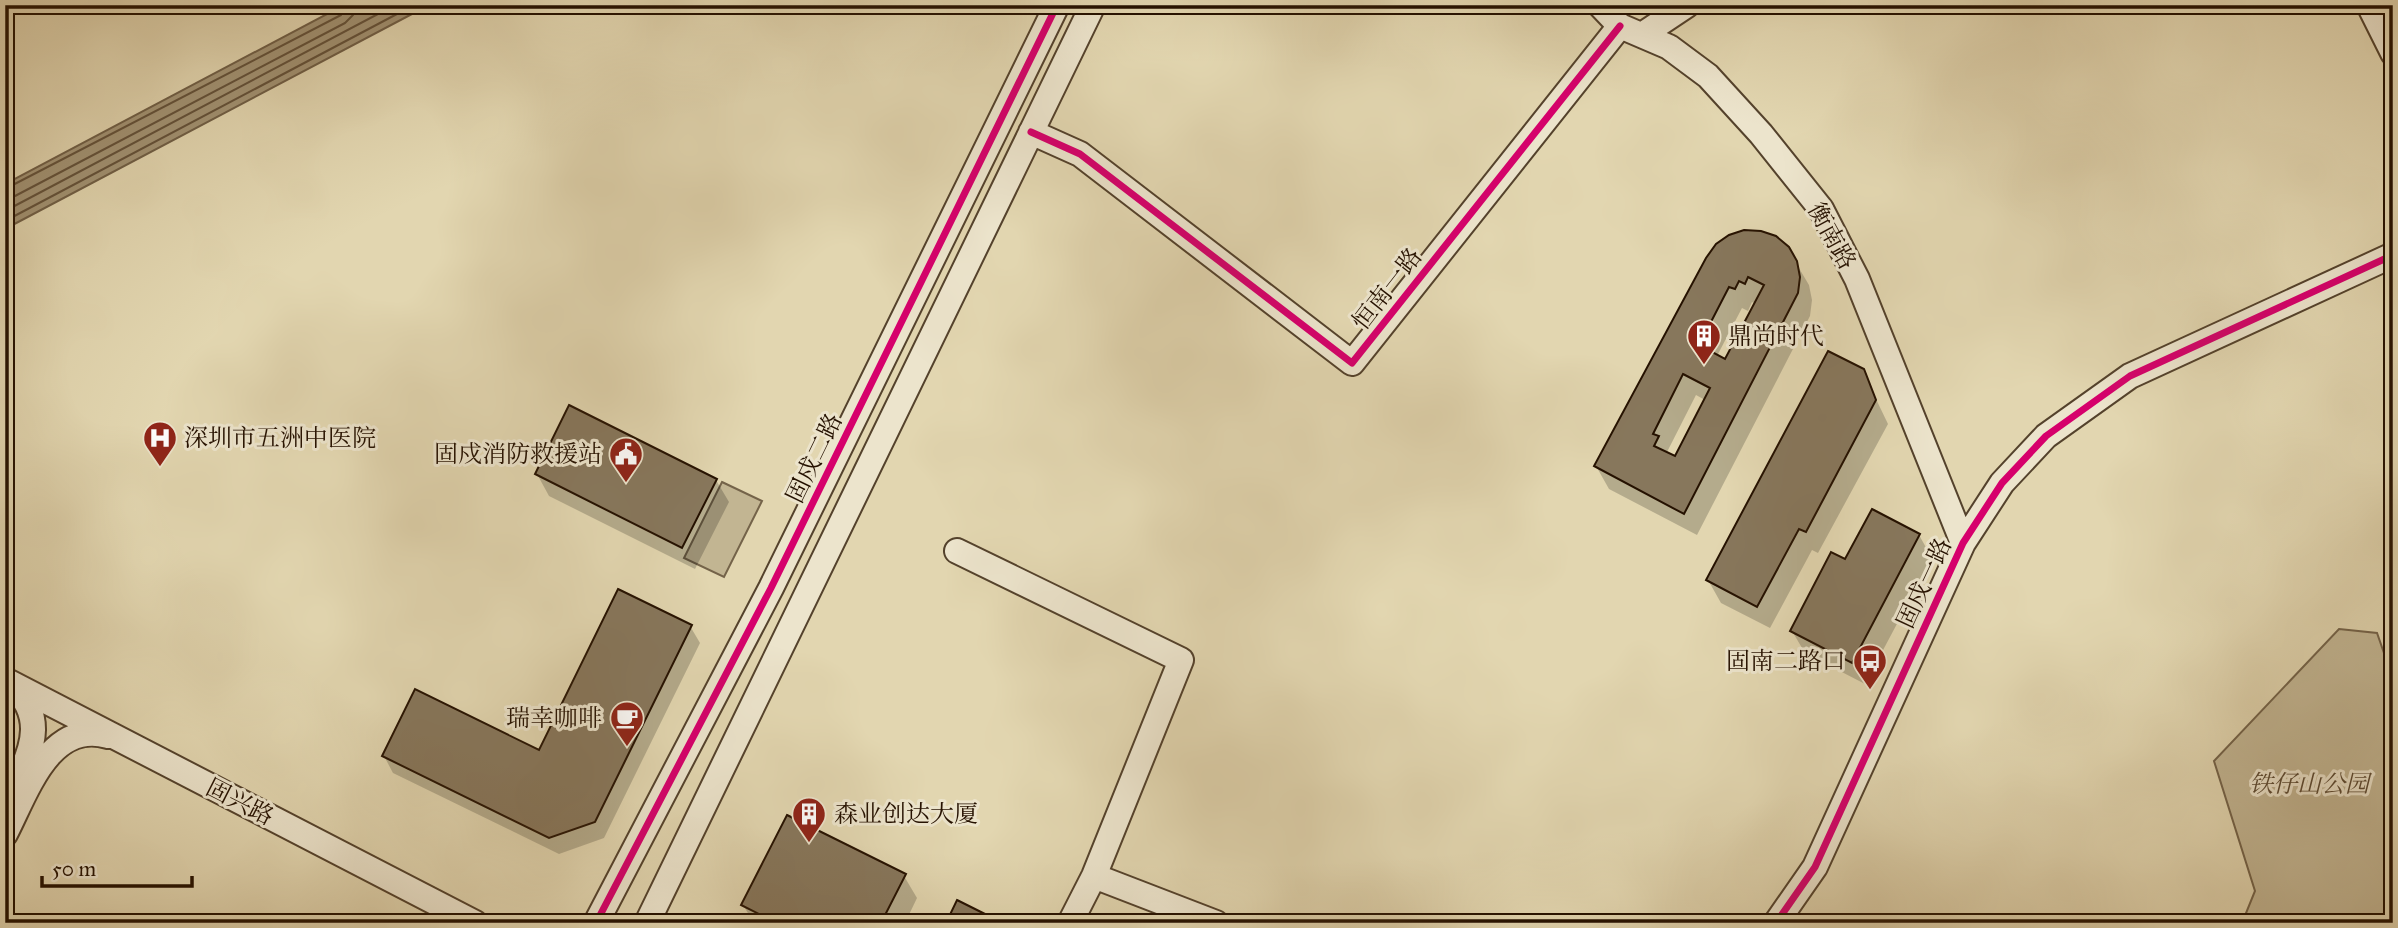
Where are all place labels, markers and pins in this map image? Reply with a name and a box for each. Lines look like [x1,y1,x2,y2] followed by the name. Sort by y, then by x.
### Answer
[1685,317,1723,366] building icon: 鼎尚时代
[1728,321,1824,351] place label: 鼎尚时代
[141,419,179,468] hospital icon: 深圳市五洲中医院
[184,423,376,453] place label: 深圳市五洲中医院
[607,435,645,484] public building icon: 固戍消防救援站
[434,439,602,469] place label: 固戍消防救援站
[1851,642,1889,691] bus stop icon: 固南二路口
[1726,646,1846,676] place label: 固南二路口
[608,699,646,748] cafe icon: 瑞幸咖啡
[506,703,602,733] place label: 瑞幸咖啡
[790,795,828,844] building icon: 森业创达大厦
[834,799,978,829] place label: 森业创达大厦

